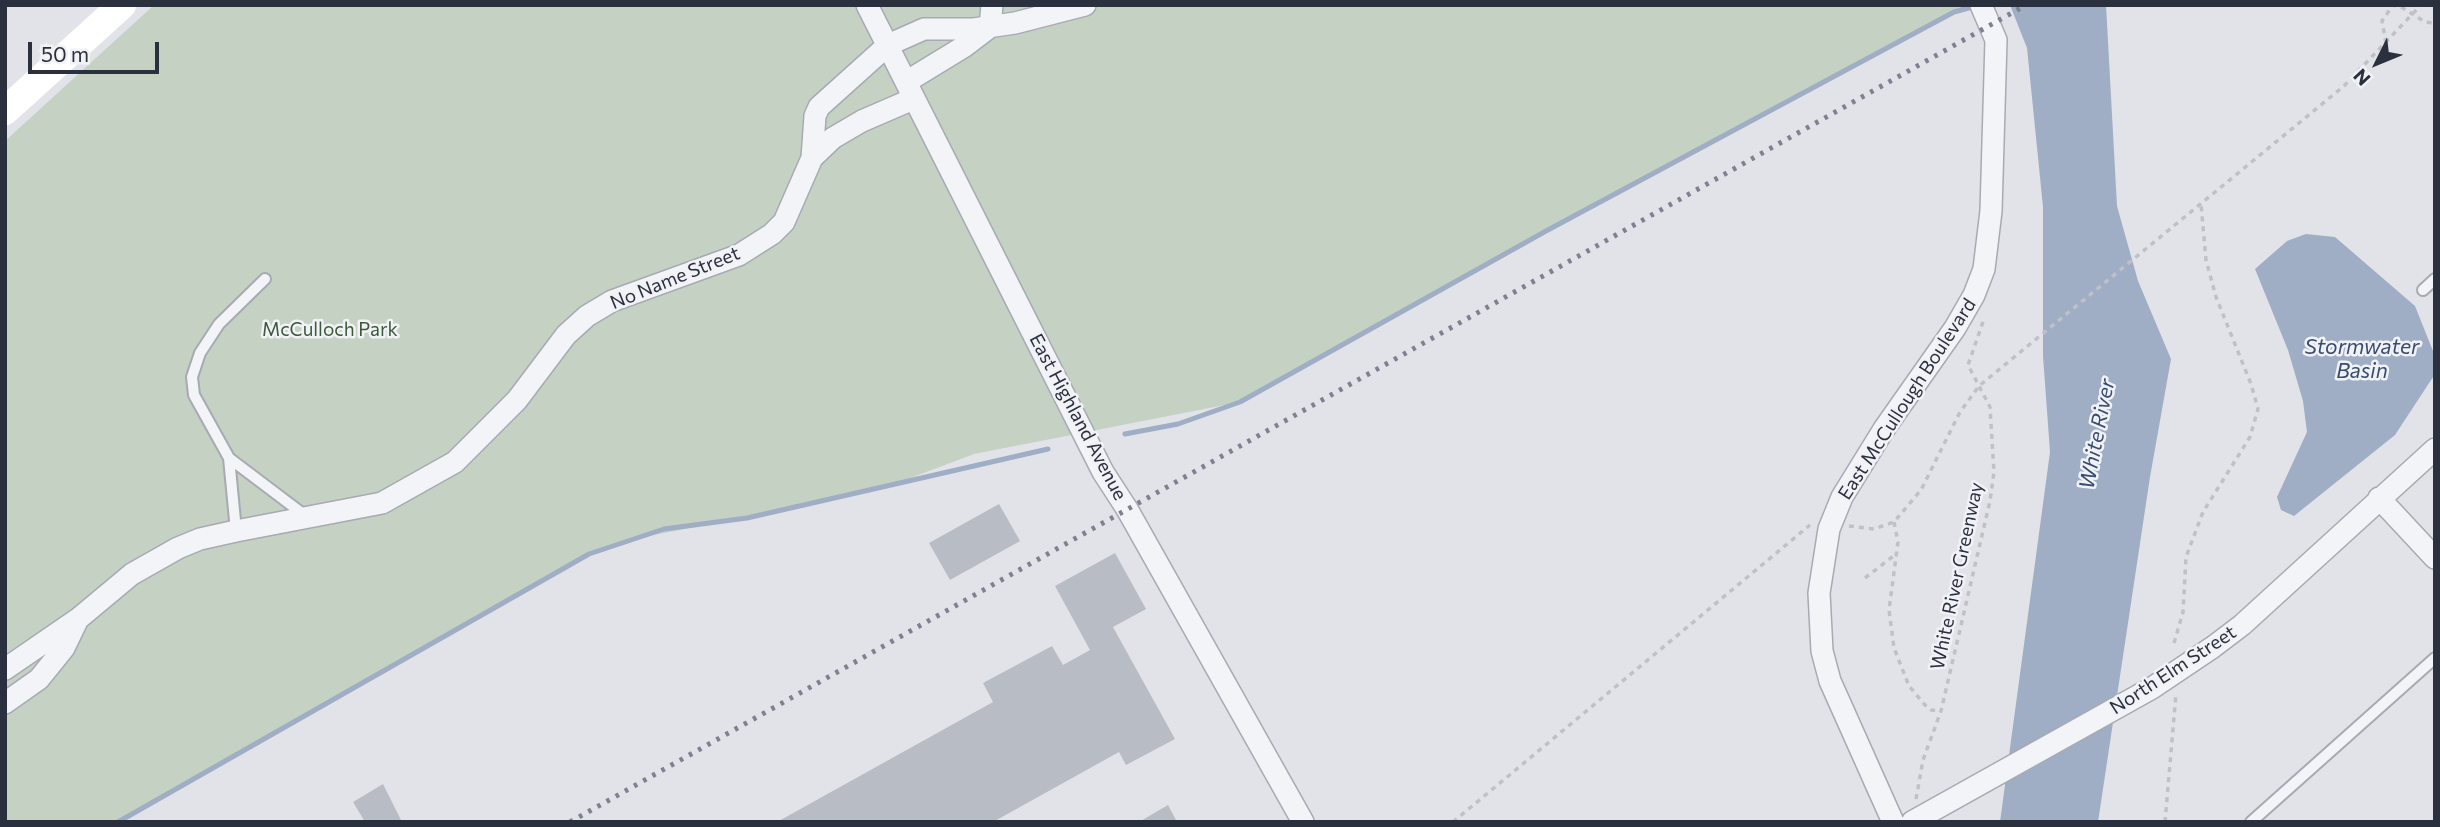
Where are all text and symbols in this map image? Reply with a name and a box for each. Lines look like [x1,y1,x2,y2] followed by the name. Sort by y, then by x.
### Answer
[32,28,163,72] scale bar
[2342,28,2412,98] north arrow
[41,41,89,66] text: 50 m
[2348,65,2375,91] text: N
[607,242,743,314] street label: No Name Street
[1833,294,1981,504] street label: East McCullough Boulevard
[262,319,398,341] park label: McCulloch Park
[1024,330,1132,504] street label: East Highland Avenue
[2305,334,2419,384] water label: Stormwater Basin
[2074,377,2120,491] water label: White River
[1926,480,1988,672] street label: White River Greenway
[2106,621,2240,719] street label: North Elm Street

